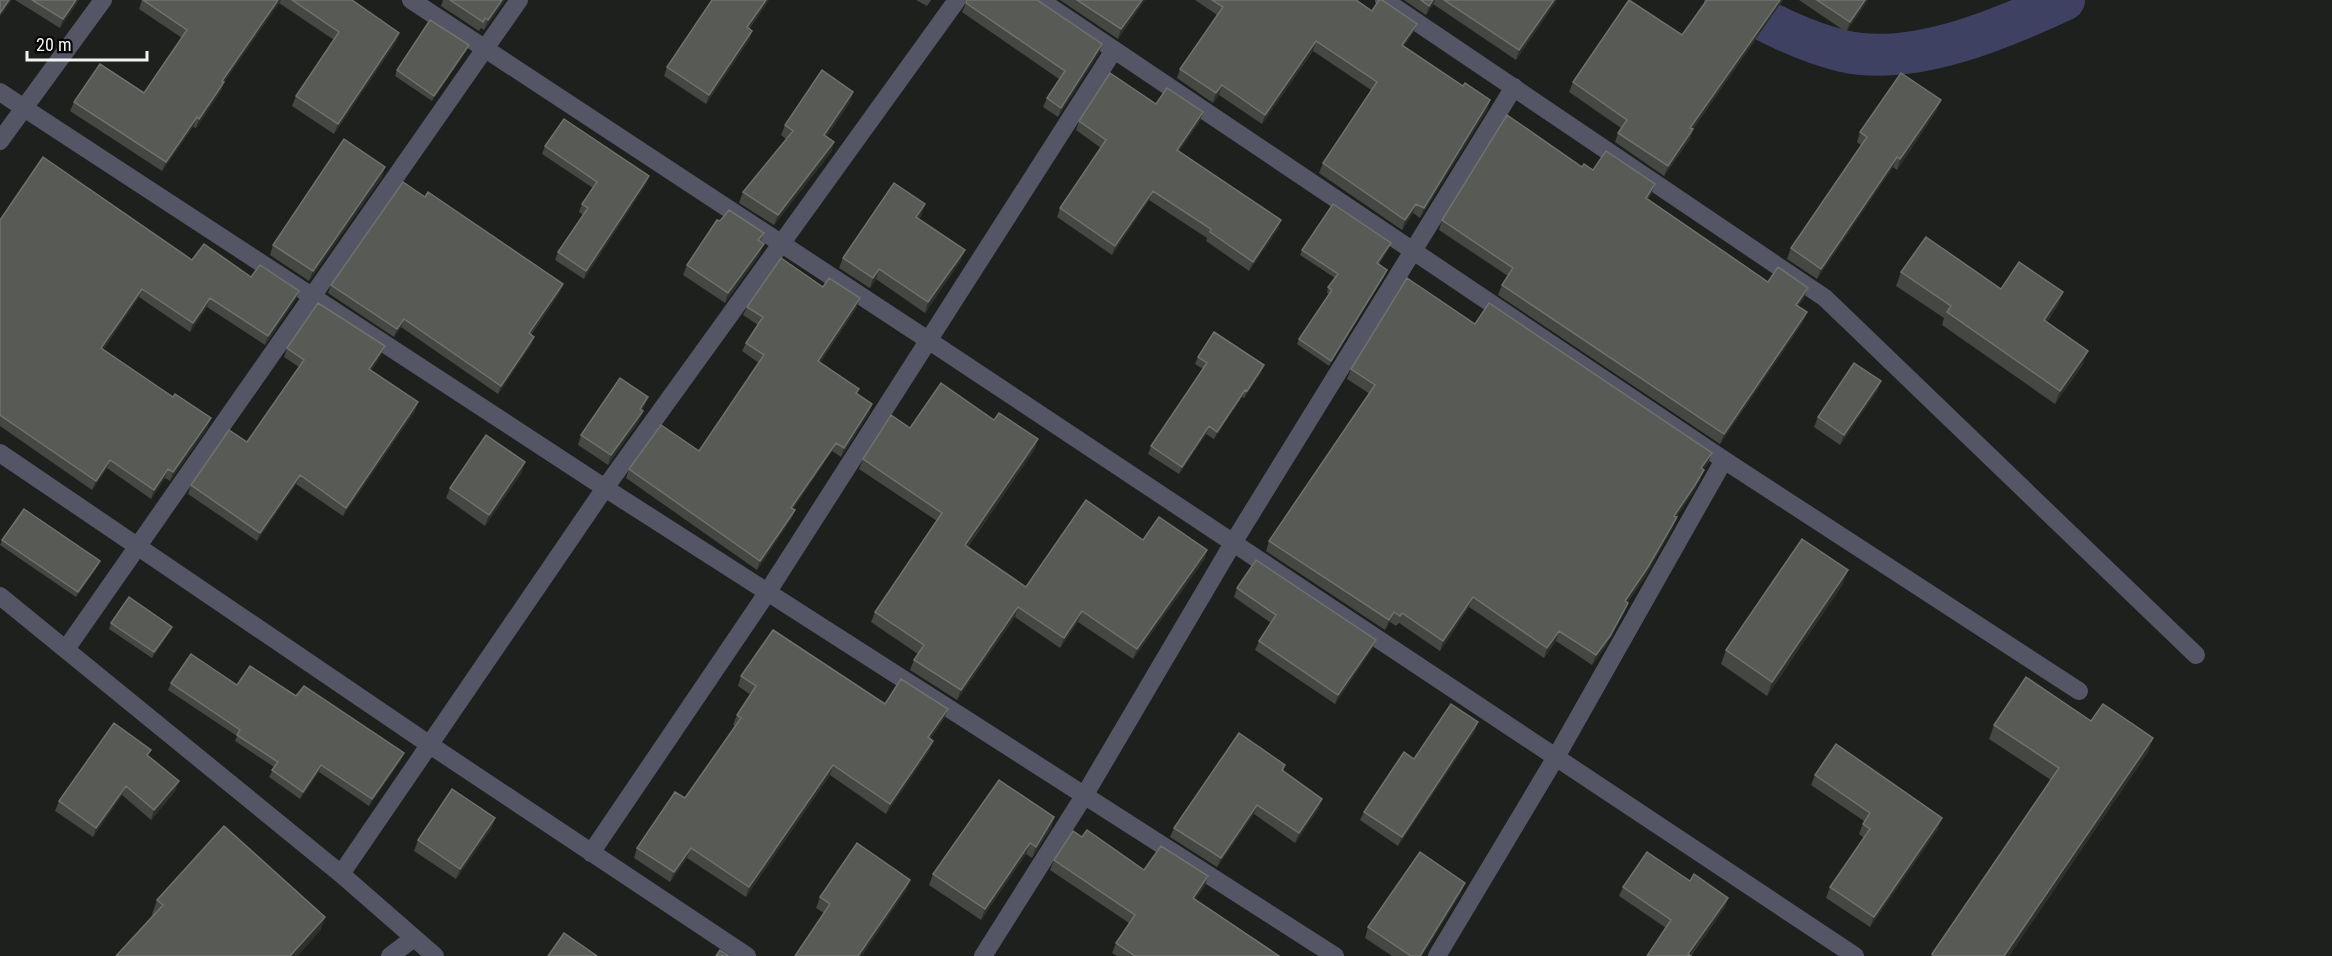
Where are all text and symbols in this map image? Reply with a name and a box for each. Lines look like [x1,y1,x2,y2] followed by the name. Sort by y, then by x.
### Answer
[27,24,147,62] scale bar
[36,34,71,55] text: 20 m

